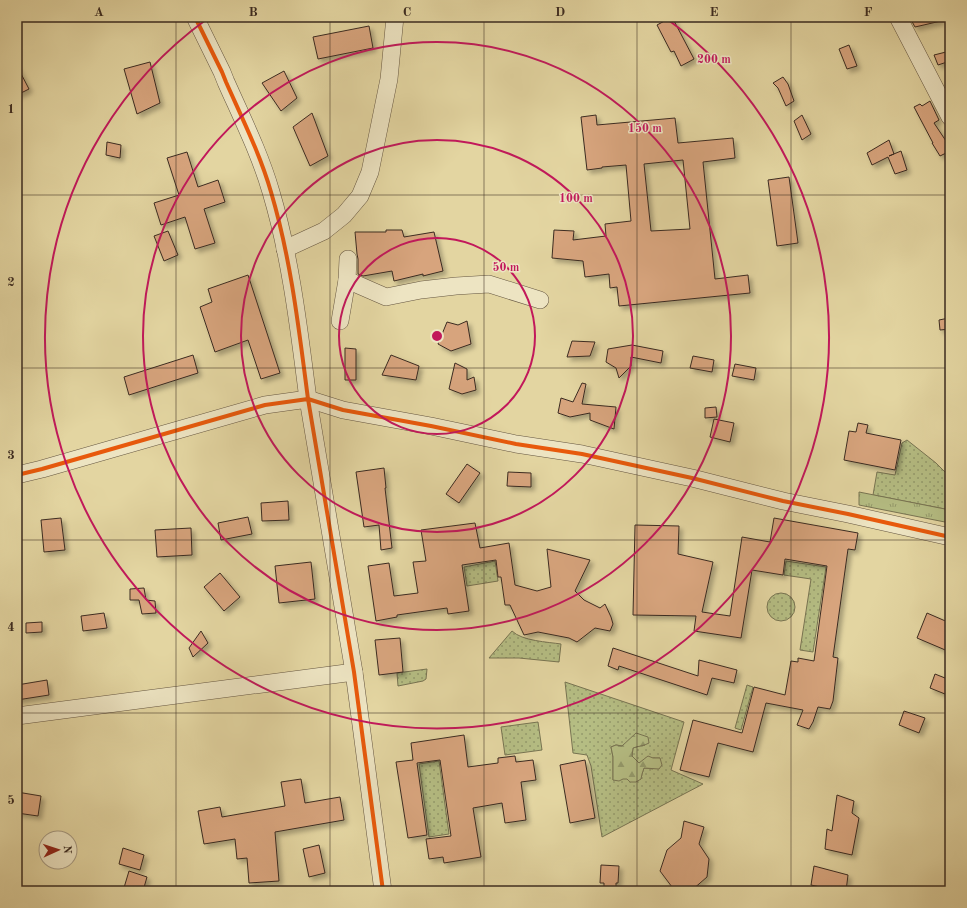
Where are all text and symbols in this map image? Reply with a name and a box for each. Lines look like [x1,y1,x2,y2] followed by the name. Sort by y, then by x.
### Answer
[94,6,104,19] text: A
[248,6,258,19] text: B
[403,6,411,19] text: C
[555,6,565,19] text: D
[710,6,719,19] text: E
[864,6,873,19] text: F
[697,54,731,66] text: 200 m
[7,103,15,116] text: 1
[628,122,662,135] text: 150 m
[559,193,593,205] text: 100 m
[493,261,520,274] text: 50 m
[7,276,15,289] text: 2
[430,329,444,343] centre of rings
[7,449,15,462] text: 3
[7,621,15,634] text: 4
[7,794,15,807] text: 5
[38,830,78,870] north arrow
[61,845,72,855] text: N

